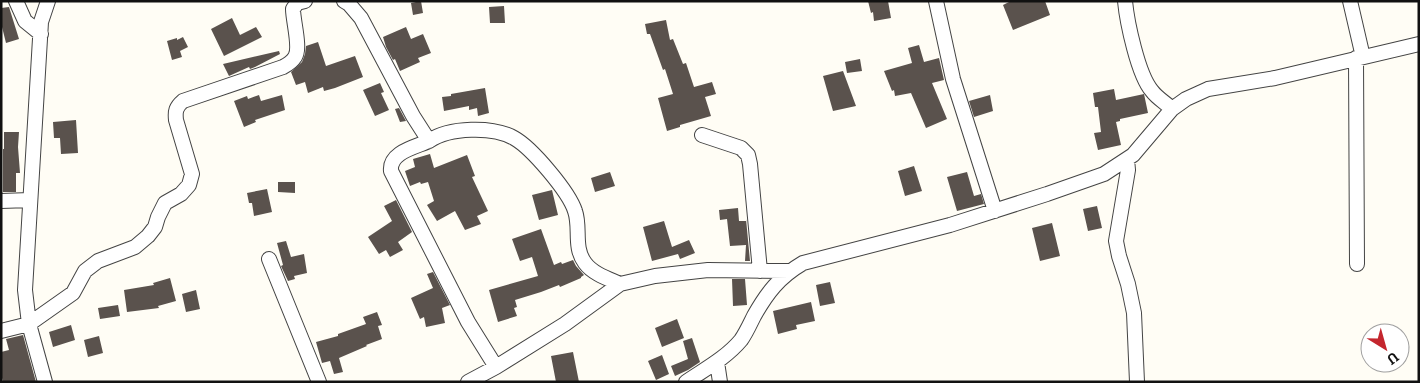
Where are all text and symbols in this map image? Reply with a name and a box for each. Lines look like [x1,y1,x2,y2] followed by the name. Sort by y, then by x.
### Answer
[1360,323,1410,373] north arrow
[1383,348,1402,368] text: U

